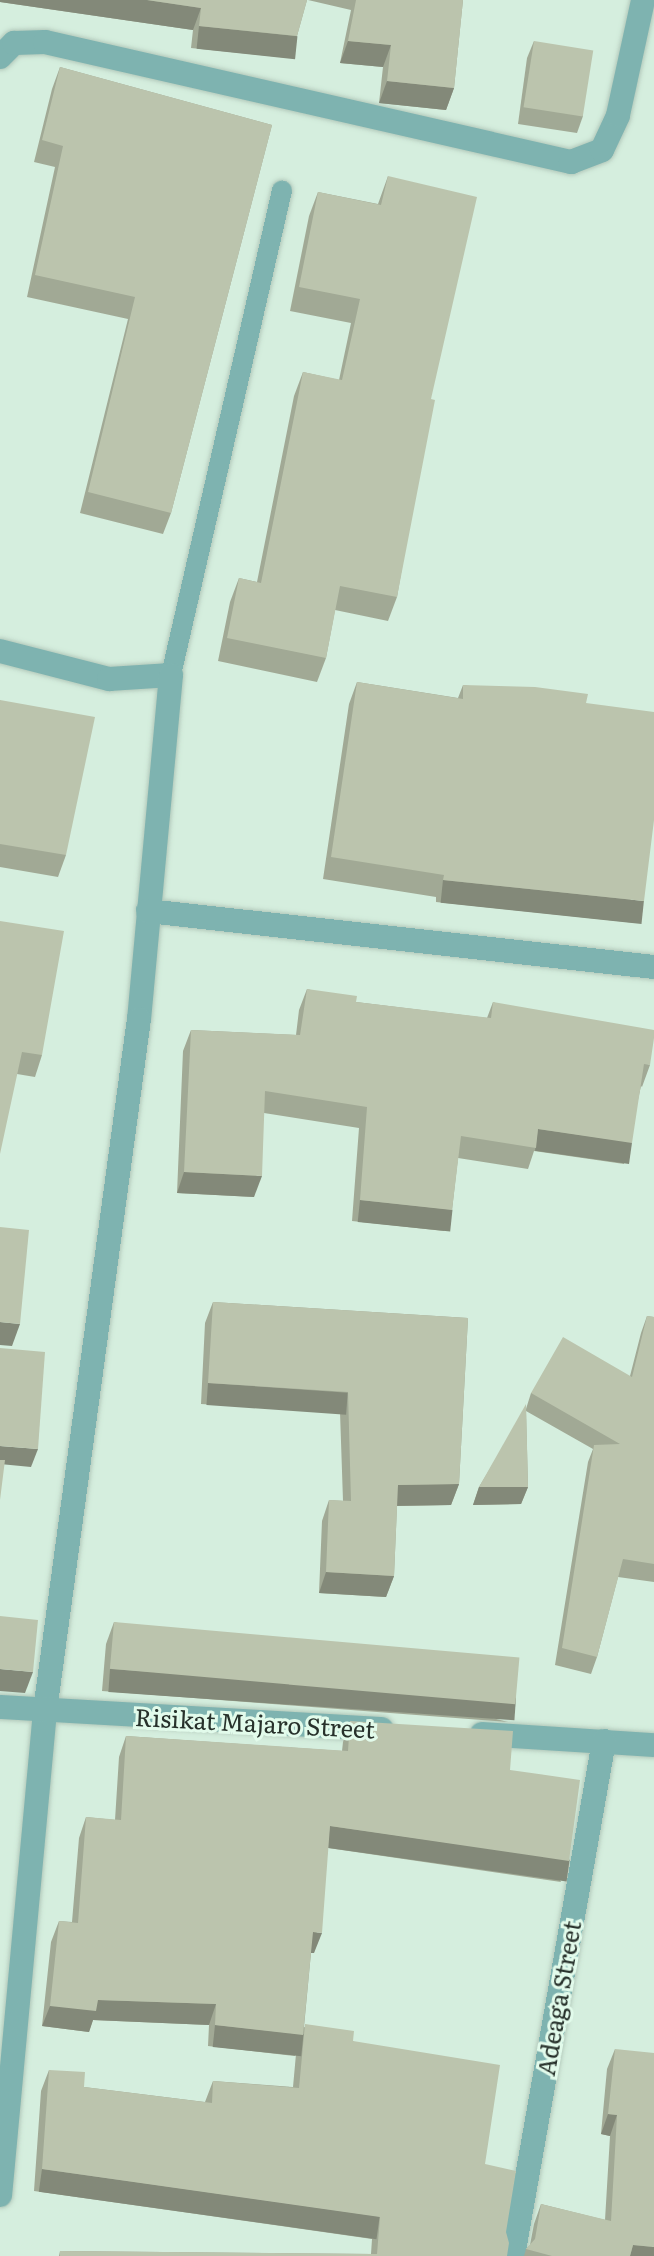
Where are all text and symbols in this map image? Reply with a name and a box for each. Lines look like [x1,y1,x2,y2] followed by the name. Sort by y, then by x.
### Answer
[134,1701,376,1743] street label: Risikat Majaro Street
[530,1918,586,2078] street label: Adeaga Street

